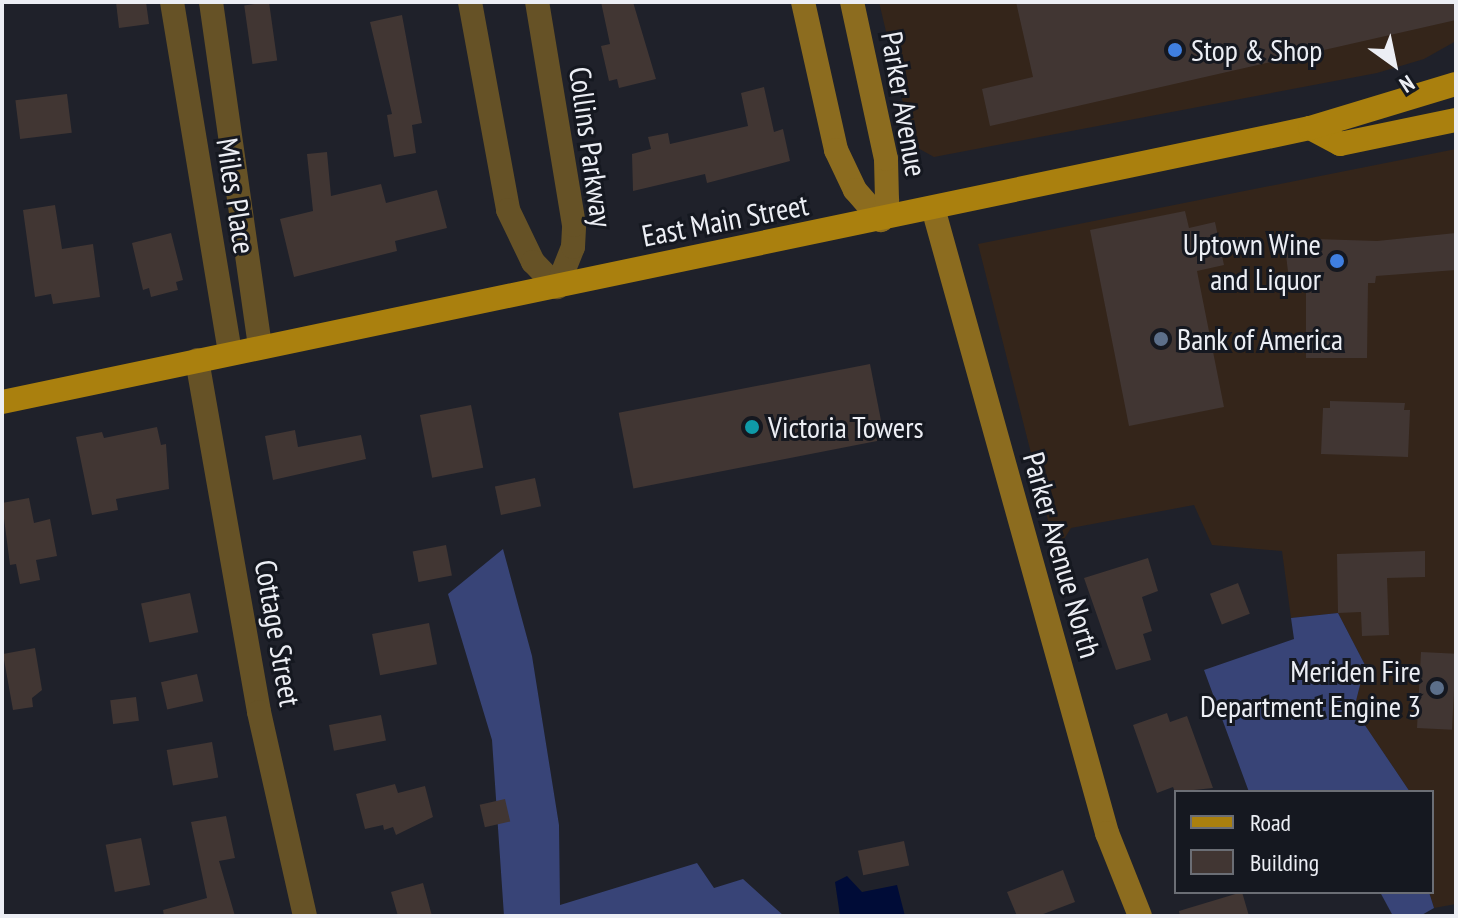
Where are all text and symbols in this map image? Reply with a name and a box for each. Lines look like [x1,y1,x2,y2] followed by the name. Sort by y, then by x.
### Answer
[1354,24,1434,104] north arrow
[873,28,935,180] street label: Parker Avenue
[1191,32,1322,68] place label: Stop & Shop
[1166,41,1184,59] marker: Stop & Shop
[562,64,620,230] street label: Collins Parkway
[1394,69,1420,99] text: N
[209,136,263,256] street label: Miles Place
[639,186,811,254] street label: East Main Street
[1182,226,1321,296] place label: Uptown Wine and Liquor
[1328,252,1346,270] marker: Uptown Wine and Liquor
[1177,321,1345,357] place label: Bank of America
[1152,330,1170,348] marker: Bank of America
[768,409,924,445] place label: Victoria Towers
[743,418,761,436] marker: Victoria Towers
[1015,448,1109,662] street label: Parker Avenue North
[247,557,309,709] street label: Cottage Street
[1200,653,1421,724] place label: Meriden Fire Department Engine 3
[1428,679,1446,697] marker: Meriden Fire Department Engine 3
[1174,790,1434,894] legend
[1250,807,1291,838] text: Road
[1250,847,1319,878] text: Building

